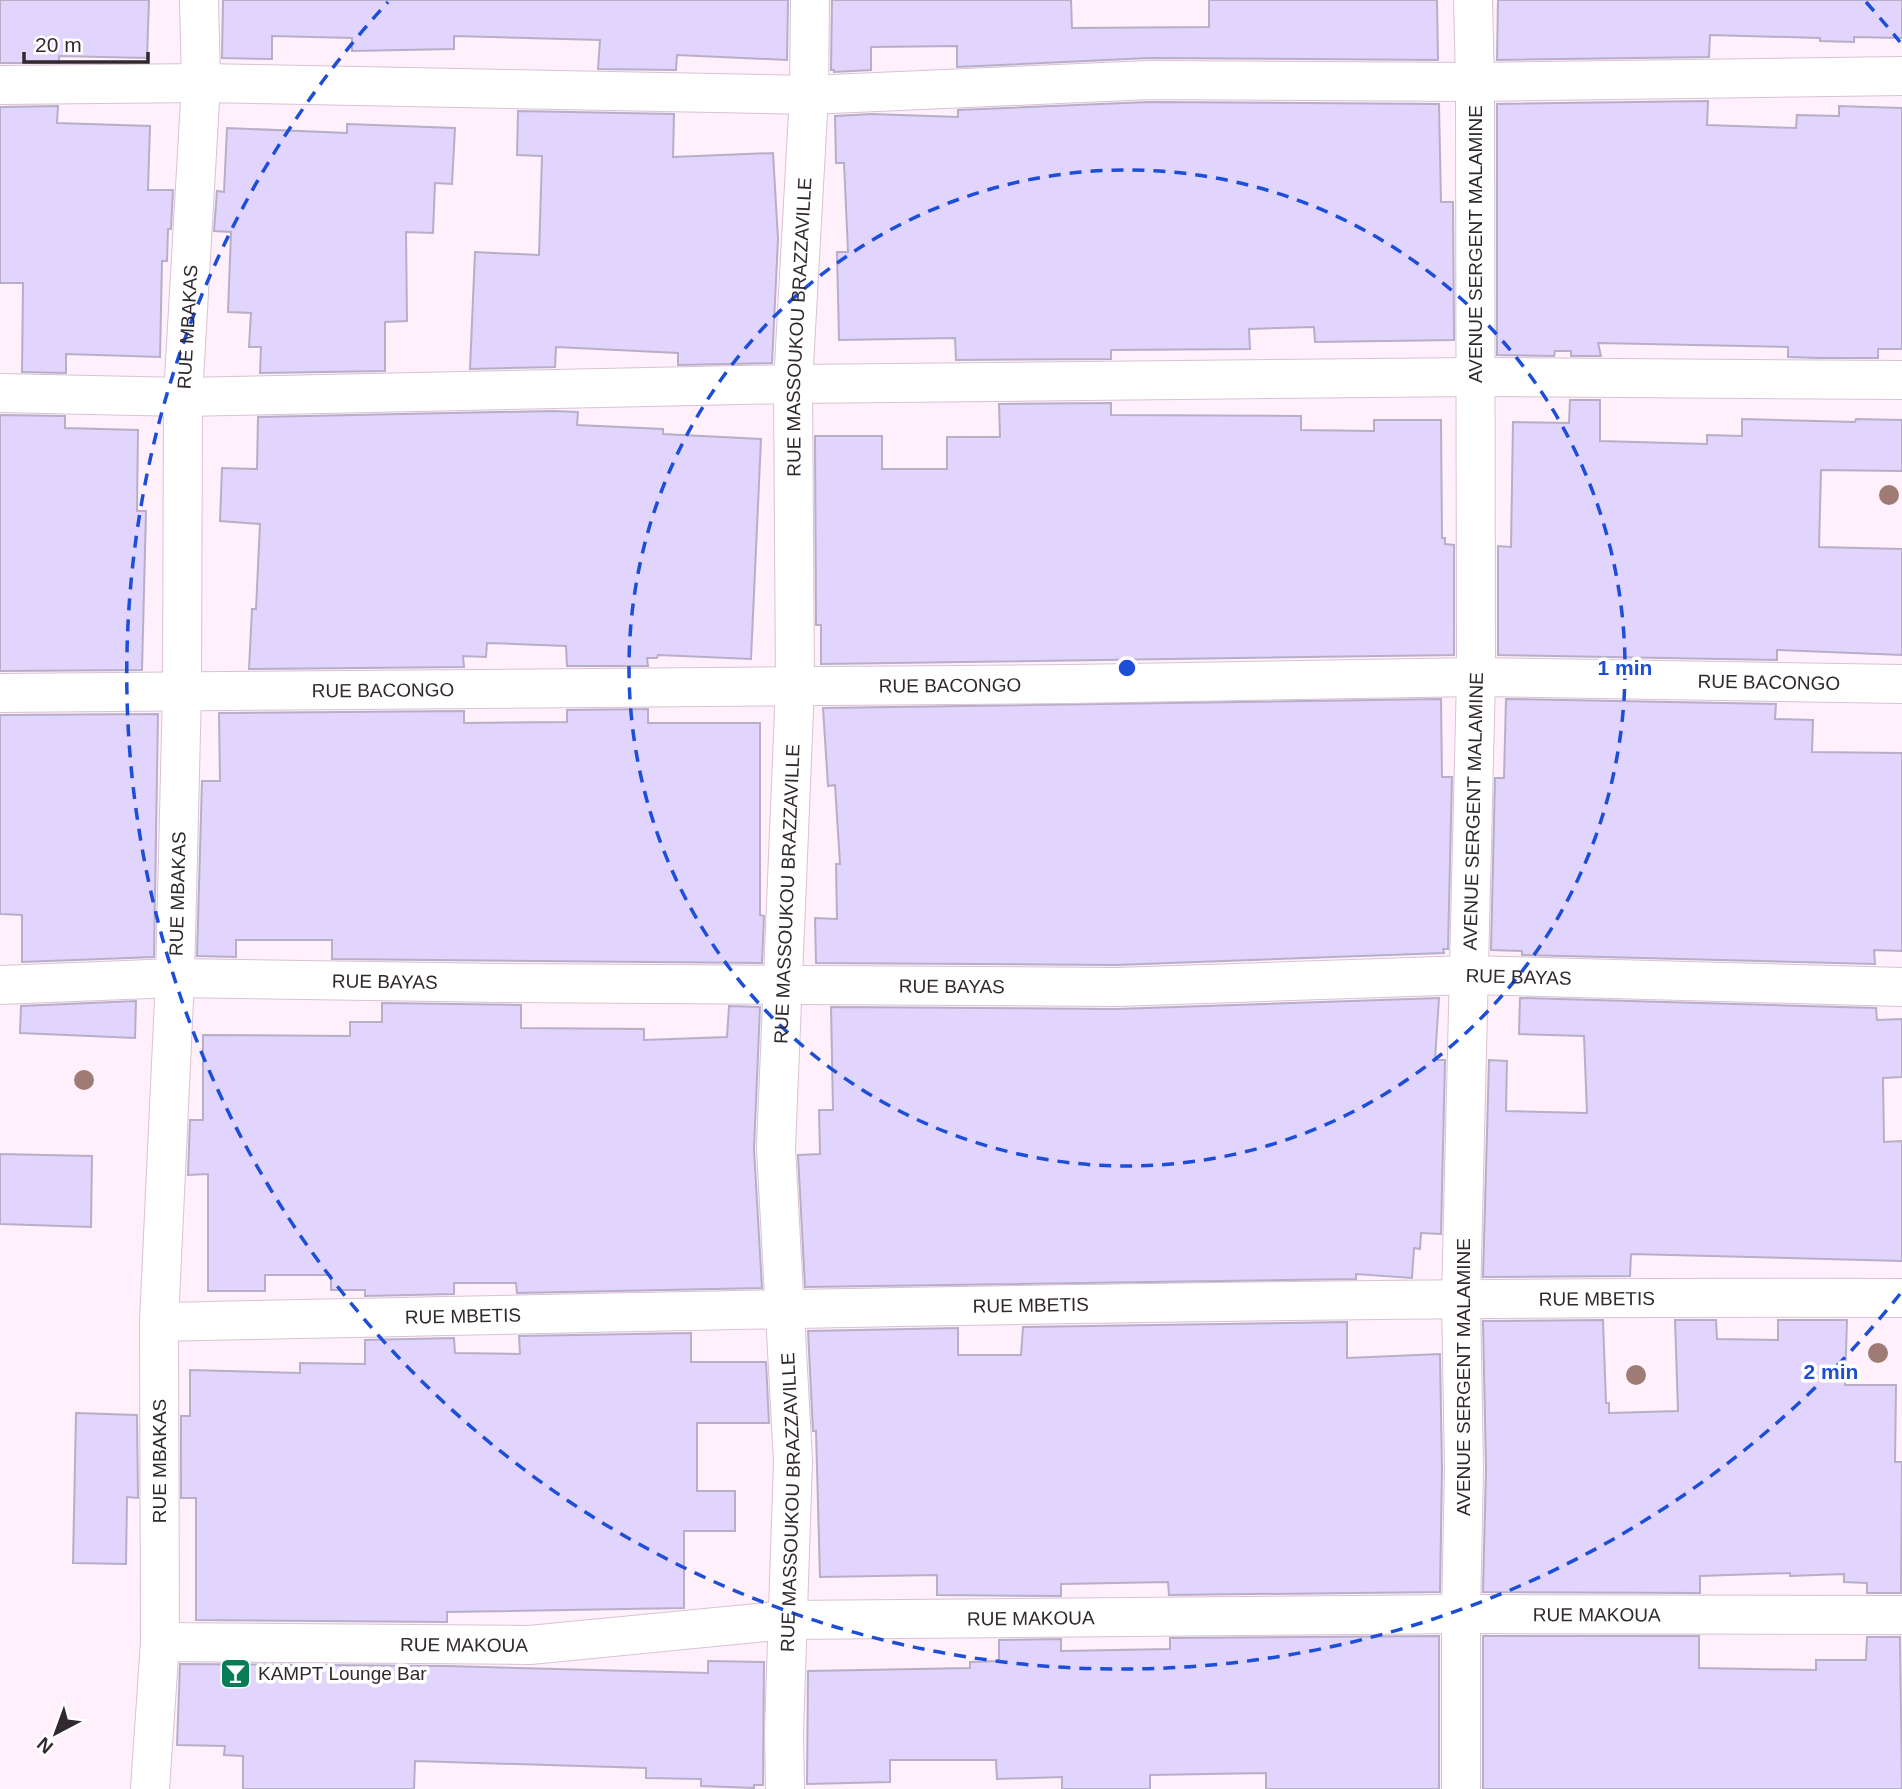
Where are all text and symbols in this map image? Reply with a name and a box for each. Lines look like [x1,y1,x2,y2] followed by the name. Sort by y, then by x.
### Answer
[24,21,149,65] scale bar
[35,33,82,56] text: 20 m
[1465,105,1486,383] street label: AVENUE SERGENT MALAMINE
[782,177,815,477] street label: RUE MASSOUKOU BRAZZAVILLE
[173,264,201,390] street label: RUE MBAKAS
[1115,656,1139,680] centre of rings
[1598,656,1652,679] text: 1 min
[1697,670,1840,693] street label: RUE BACONGO
[1459,672,1487,951] street label: AVENUE SERGENT MALAMINE
[879,674,1021,696] street label: RUE BACONGO
[312,679,454,701] street label: RUE BACONGO
[770,744,803,1044] street label: RUE MASSOUKOU BRAZZAVILLE
[165,831,189,956] street label: RUE MBAKAS
[1465,964,1572,988] street label: RUE BAYAS
[332,970,438,993] street label: RUE BAYAS
[899,975,1005,997] street label: RUE BAYAS
[1453,1238,1474,1516] street label: AVENUE SERGENT MALAMINE
[1539,1288,1655,1309] street label: RUE MBETIS
[973,1293,1089,1316] street label: RUE MBETIS
[405,1304,521,1327] street label: RUE MBETIS
[776,1352,804,1652] street label: RUE MASSOUKOU BRAZZAVILLE
[1804,1360,1858,1383] text: 2 min
[149,1399,170,1523] street label: RUE MBAKAS
[1533,1604,1661,1625] street label: RUE MAKOUA
[967,1607,1095,1629] street label: RUE MAKOUA
[400,1633,528,1655] street label: RUE MAKOUA
[218,1656,252,1690] bar icon: KAMPT Lounge Bar
[258,1663,427,1684] place label: KAMPT Lounge Bar
[21,1698,91,1768] north arrow
[33,1733,57,1758] text: N

